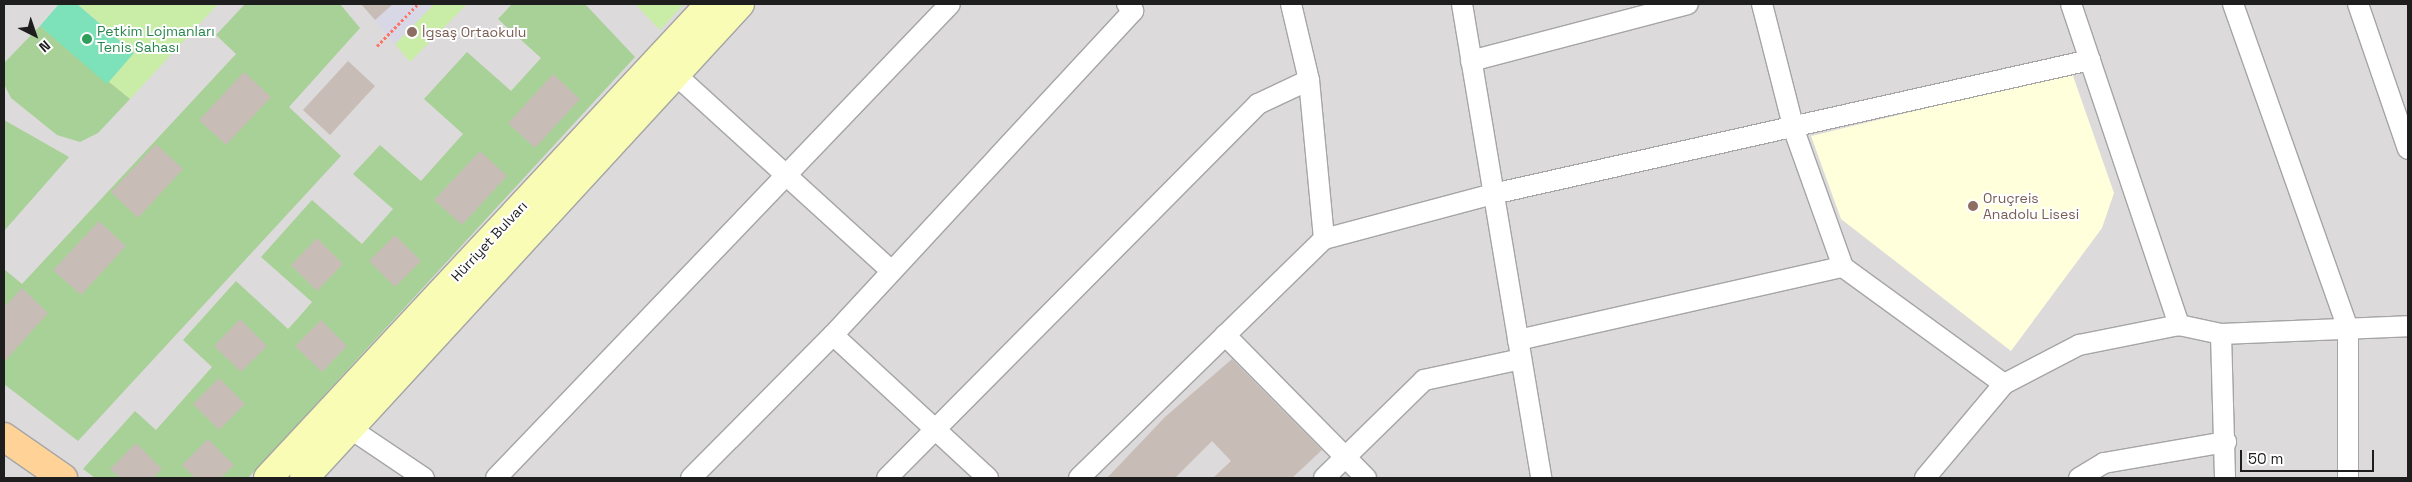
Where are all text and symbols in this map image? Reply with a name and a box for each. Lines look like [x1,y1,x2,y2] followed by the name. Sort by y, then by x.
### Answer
[10,10,60,60] north arrow
[97,23,215,56] place label: Petkim Lojmanları Tenis Sahası
[422,24,526,40] place label: İgsaş Ortaokulu
[406,26,418,38] marker: İgsaş Ortaokulu
[81,33,93,45] marker: Petkim Lojmanları Tenis Sahası
[35,36,54,56] text: N
[1983,190,2079,222] place label: Oruçreis Anadolu Lisesi
[447,197,531,285] street label: Hürriyet Bulvarı
[1967,200,1979,212] marker: Oruçreis Anadolu Lisesi
[2242,440,2376,472] scale bar
[2248,449,2283,468] text: 50 m

